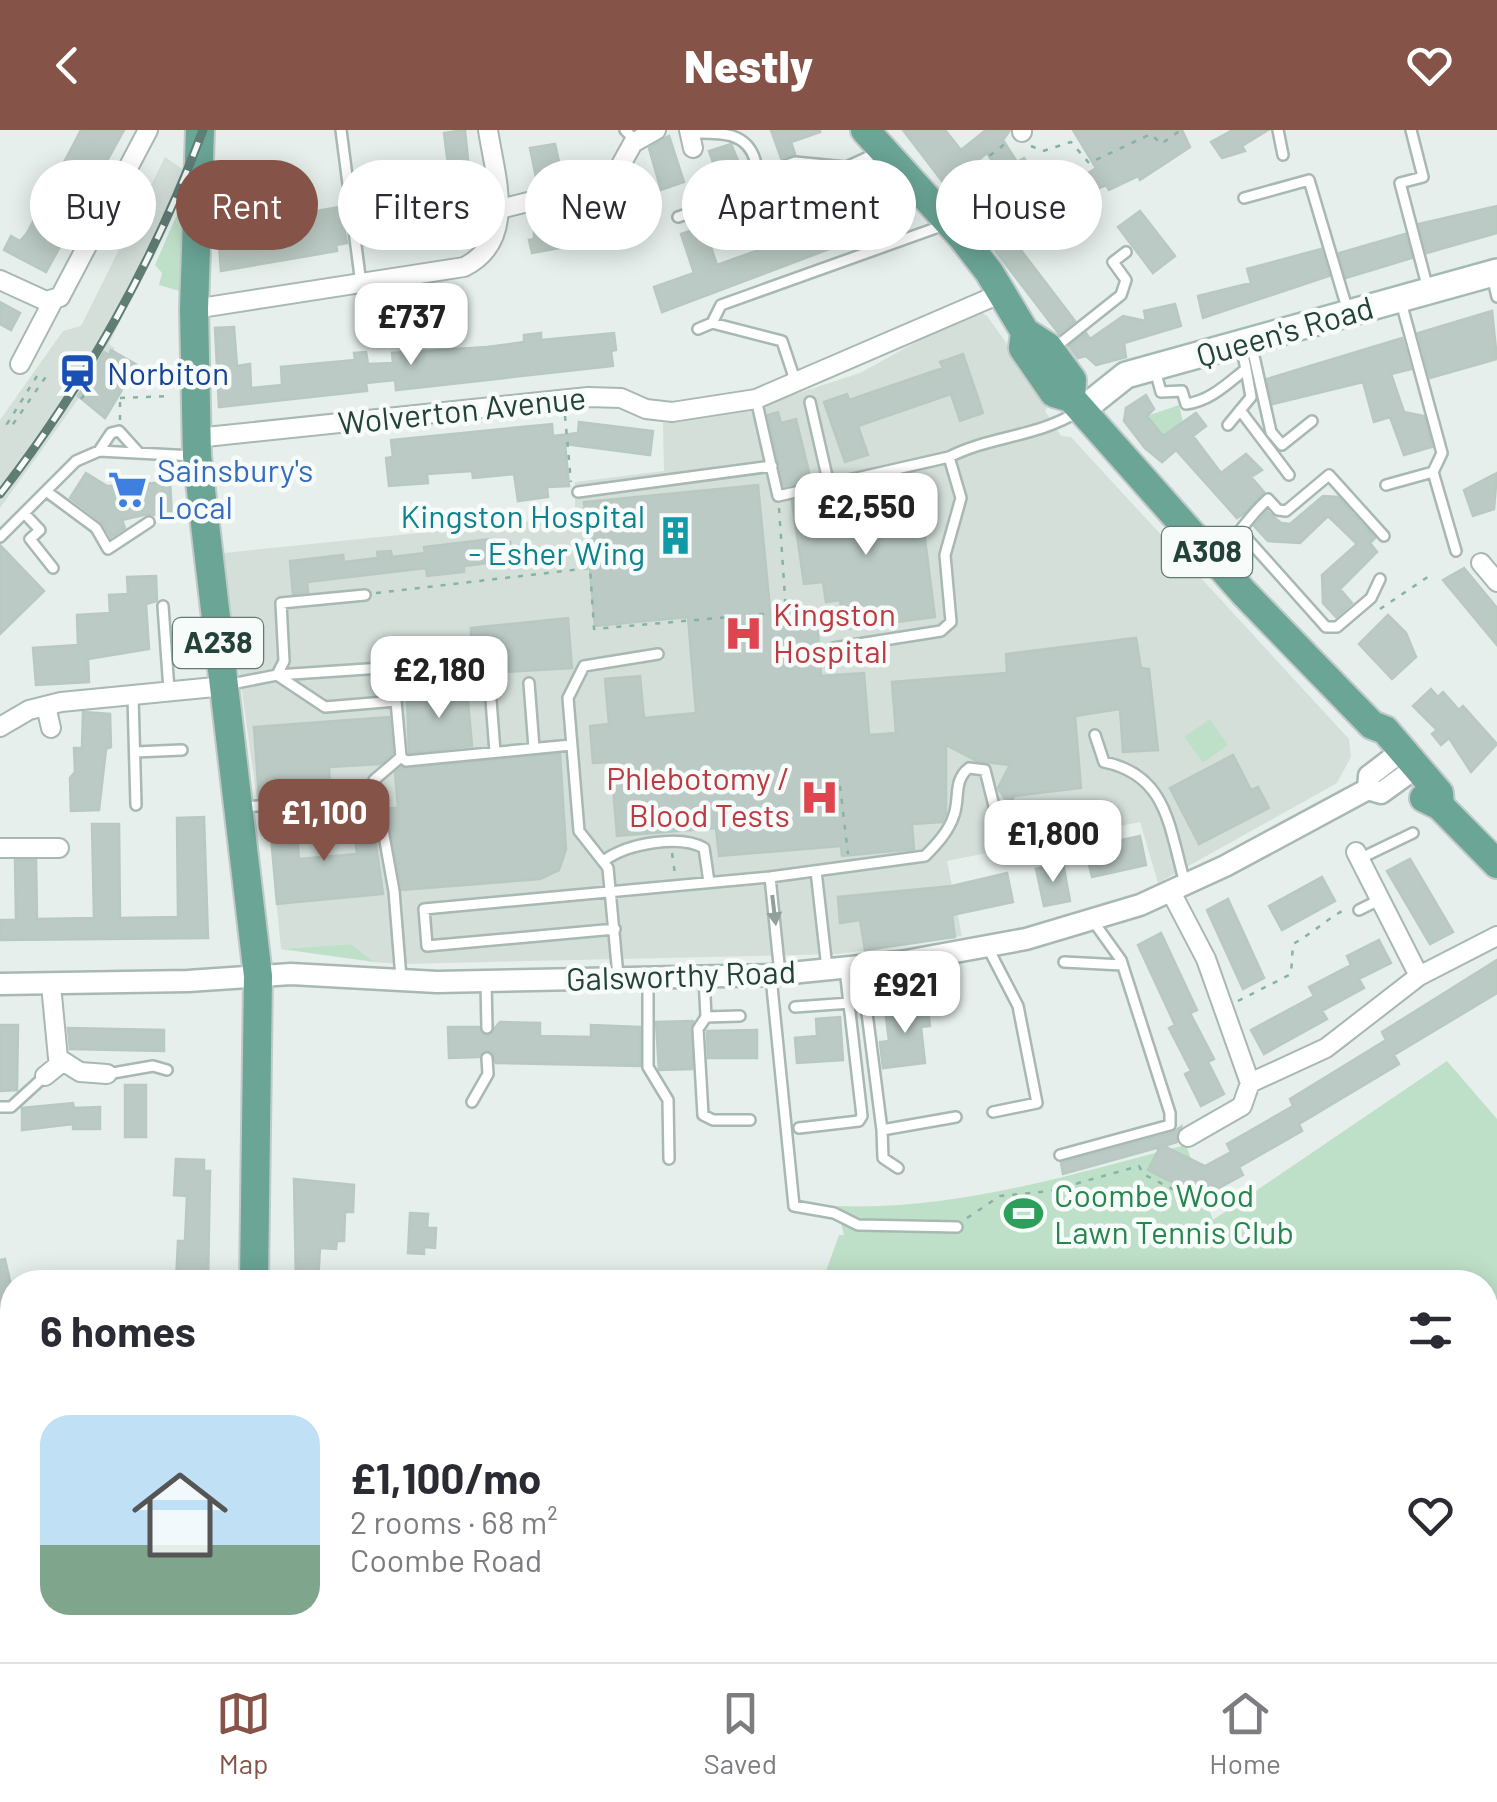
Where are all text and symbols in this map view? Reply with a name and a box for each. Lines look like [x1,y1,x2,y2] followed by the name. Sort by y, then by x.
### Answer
[40,38,95,93] icon: back
[684,38,813,92] text: Nestly
[1402,38,1457,93] icon: heart
[30,160,156,250] chip: Buy
[176,160,318,250] chip: Rent
[338,160,505,250] chip: Filters
[525,160,662,250] chip: New
[682,160,916,250] chip: Apartment
[936,160,1102,250] chip: House
[352,283,470,368] pin: £737
[1192,287,1377,373] street label: Queen's Road
[377,296,445,334] text: £737
[56,353,98,395] station icon: Norbiton
[107,353,229,391] place label: Norbiton
[336,377,588,441] street label: Wolverton Avenue
[157,450,313,525] place label: Sainsbury's Local
[106,468,148,510] supermarket icon: Sainsbury's Local
[785,473,947,558] pin: £2,550
[817,486,915,524] text: £2,550
[401,496,645,571] place label: Kingston Hospital - Esher Wing
[654,514,696,556] building icon: Kingston Hospital - Esher Wing
[1162,527,1252,577] road number: A308
[773,594,896,669] place label: Kingston Hospital
[722,612,764,654] hospital icon: Kingston Hospital
[173,618,263,668] road number: A238
[358,636,520,721] pin: £2,180
[393,649,485,687] text: £2,180
[606,758,790,833] place label: Phlebotomy / Blood Tests
[799,776,841,818] hospital icon: Phlebotomy / Blood Tests
[243,779,405,864] pin: £1,100
[280,792,368,830] text: £1,100
[972,800,1134,885] pin: £1,800
[1006,813,1100,851] text: £1,800
[766,895,782,927] one-way arrow
[565,951,797,997] street label: Galsworthy Road
[846,951,964,1036] pin: £921
[872,964,938,1002] text: £921
[1054,1175,1294,1250] place label: Coombe Wood Lawn Tennis Club
[1003,1193,1045,1235] sports icon: Coombe Wood Lawn Tennis Club
[1403,1303,1458,1358] icon: filters
[40,1305,196,1355] text: 6 homes
[350,1452,541,1502] text: £1,100/mo
[120,1455,240,1575] icon: home
[1403,1488,1458,1543] icon: heart
[350,1502,558,1540] text: 2 rooms · 68 m²
[350,1540,542,1578] text: Coombe Road
[216,1686,271,1780] tab: Map
[704,1686,777,1780] tab: Saved
[1209,1686,1281,1780] tab: Home

